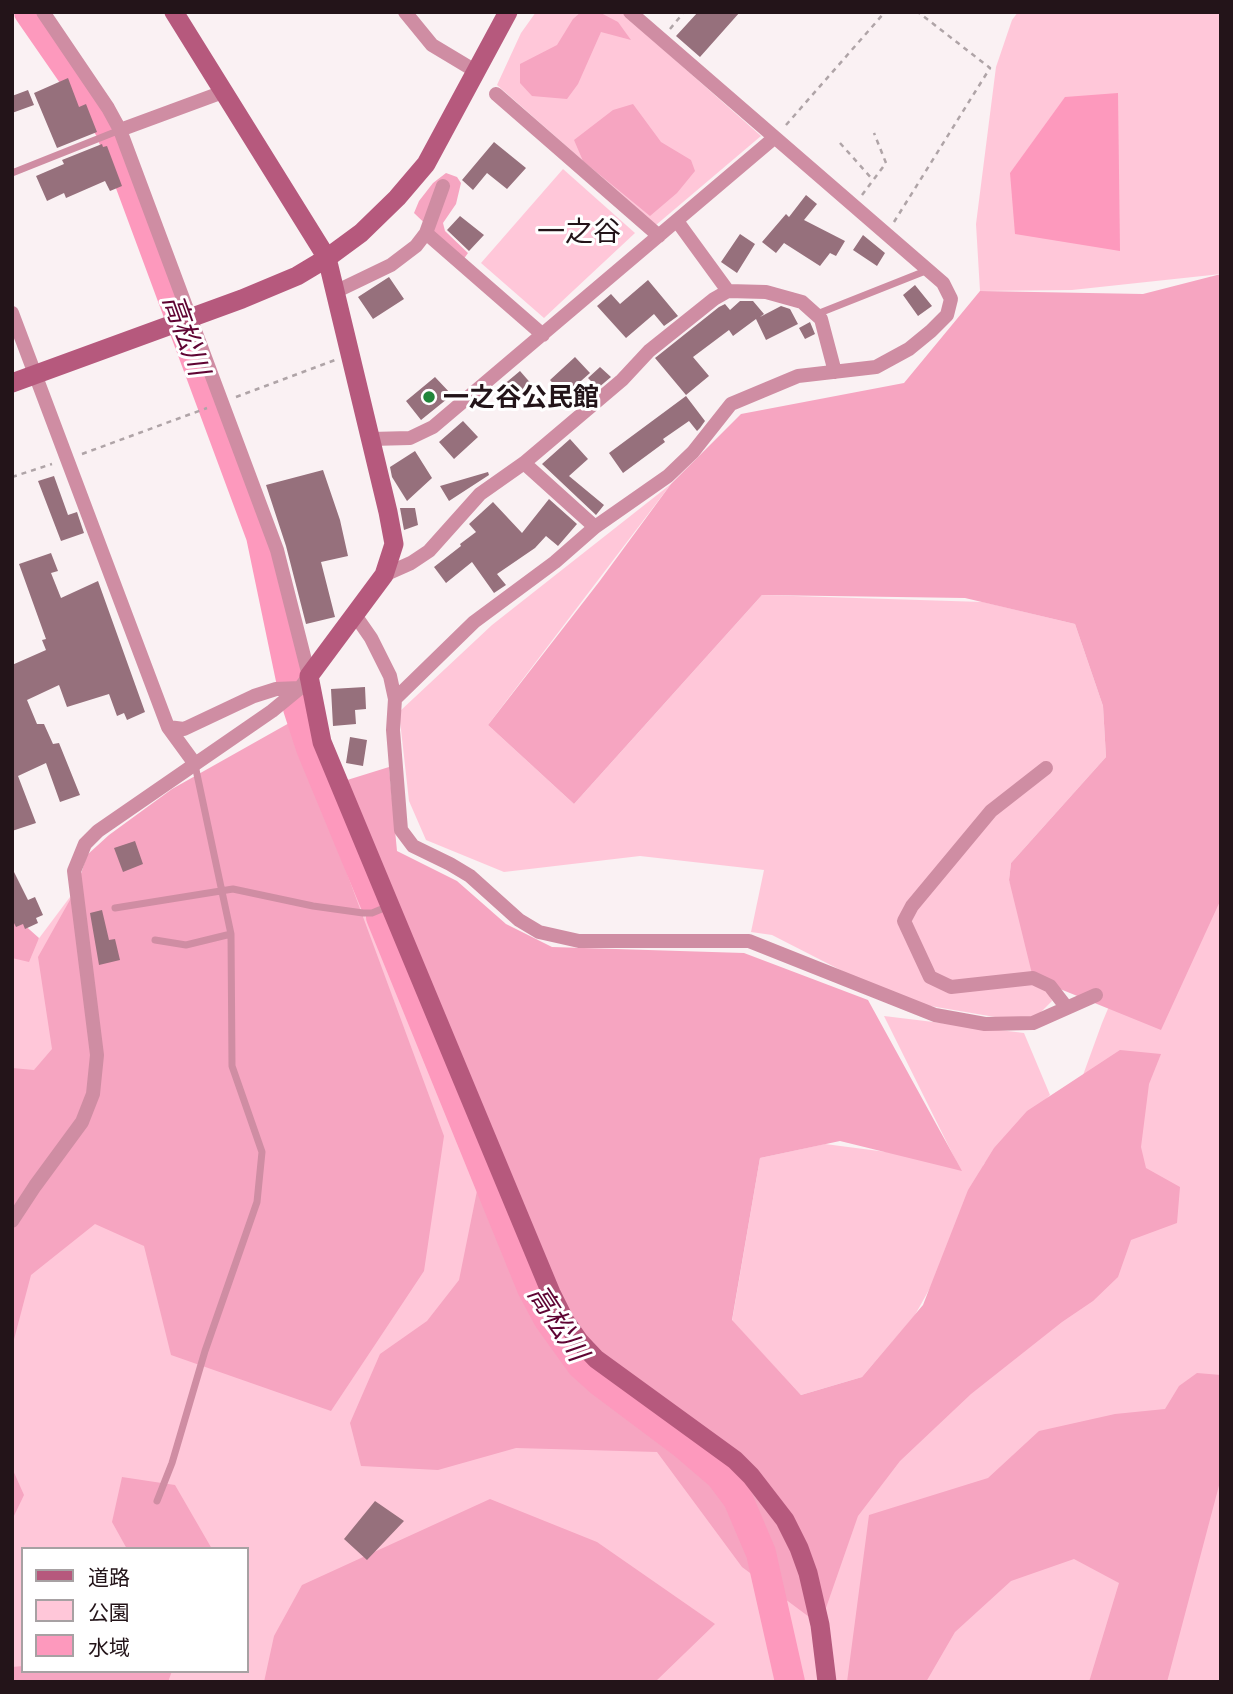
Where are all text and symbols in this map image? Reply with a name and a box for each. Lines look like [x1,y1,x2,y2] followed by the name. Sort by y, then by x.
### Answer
[537,215,621,249] district label: 一之谷
[156,290,216,380] water label: 高松川
[443,381,599,413] place label: 一之谷公民館
[421,389,437,405] marker: 一之谷公民館
[521,1279,595,1367] water label: 高松川
[21,1547,248,1673] legend
[88,1564,130,1589] text: 道路
[88,1599,130,1624] text: 公園
[88,1634,130,1659] text: 水域

